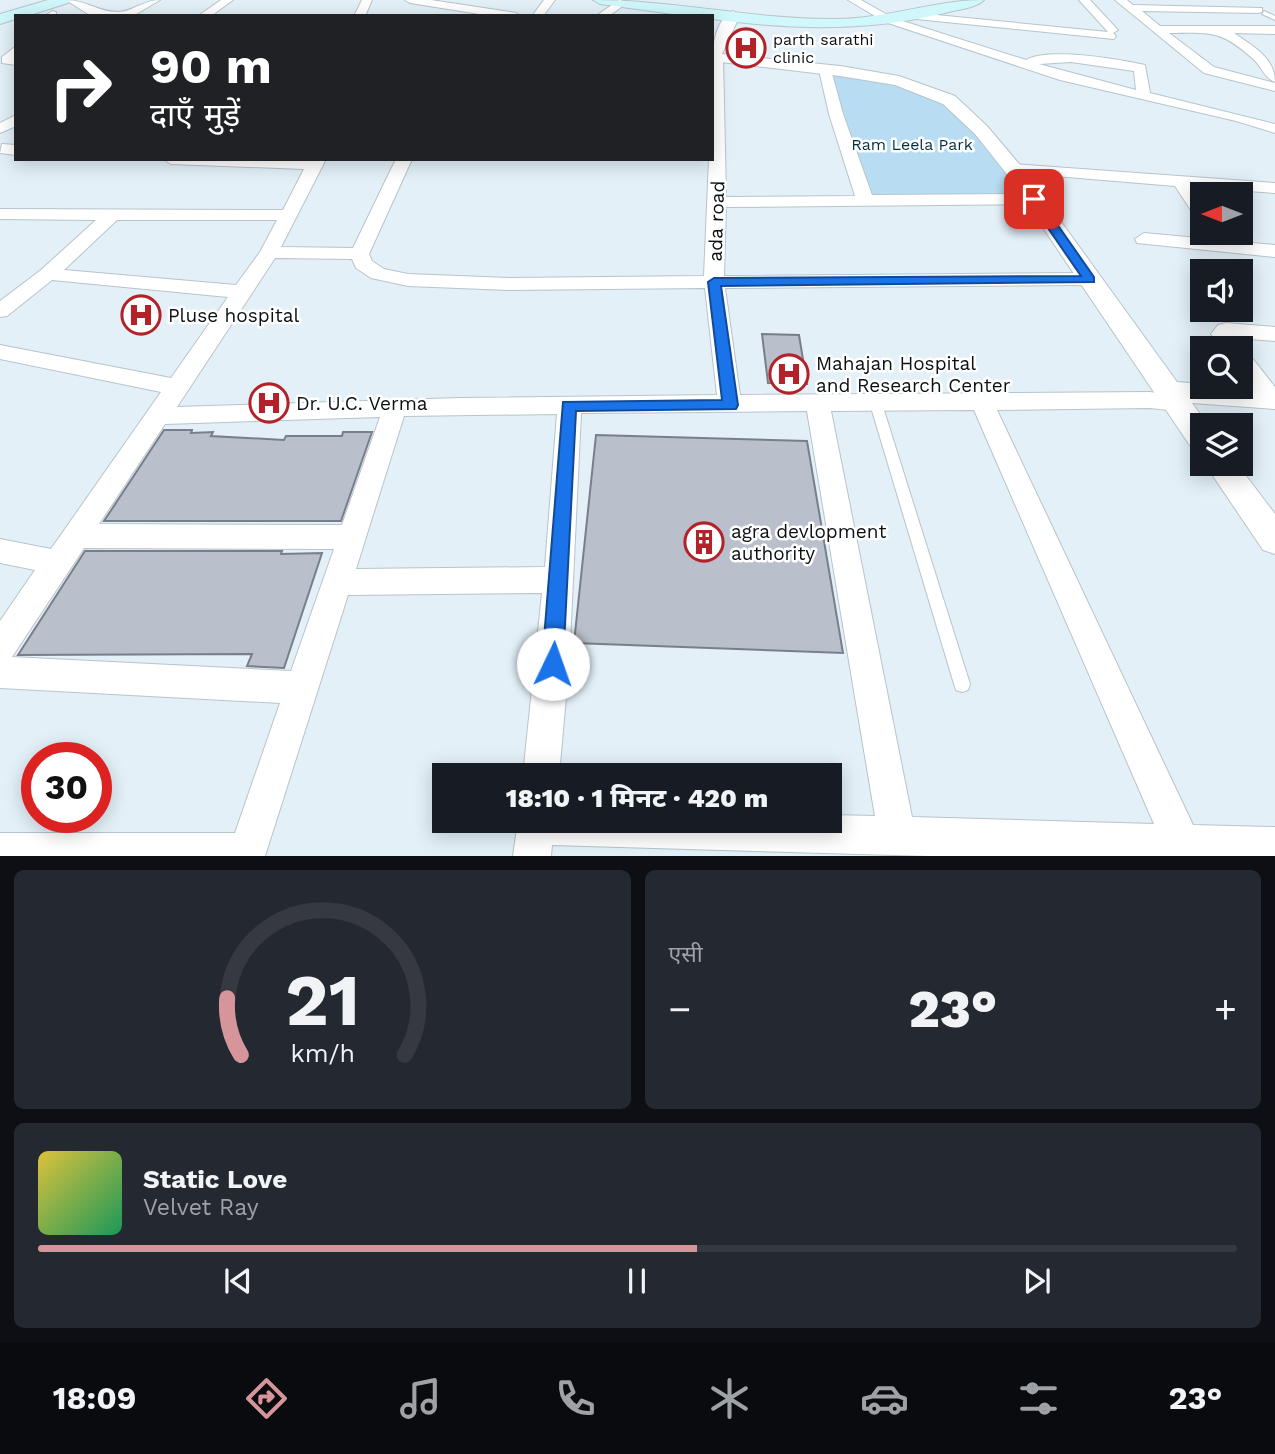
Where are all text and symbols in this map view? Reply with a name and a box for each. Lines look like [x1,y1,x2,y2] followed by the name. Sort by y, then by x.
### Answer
[725,27,767,69] hospital icon: parth sarathi clinic
[773,30,874,67] place label: parth sarathi clinic
[150,37,272,95] text: 90 m
[35,42,126,133] icon: right
[150,96,240,134] text: दाएँ मुड़ें
[851,135,973,154] park label: Ram Leela Park
[1004,169,1064,229] pin
[704,180,729,262] street label: ada road
[1015,180,1053,218] icon: arrive
[1190,182,1253,245] north arrow
[1190,182,1253,476] map controls
[1190,259,1253,322] button: sound
[120,294,162,336] hospital icon: Pluse hospital
[168,304,299,327] place label: Pluse hospital
[1190,336,1253,399] button: search
[816,352,1011,397] place label: Mahajan Hospital and Research Center
[768,353,810,395] hospital icon: Mahajan Hospital and Research Center
[248,382,290,424] hospital icon: Dr. U.C. Verma
[296,392,428,415] place label: Dr. U.C. Verma
[1190,413,1253,476] button: layers
[731,520,886,565] place label: agra devlopment authority
[683,521,725,563] building icon: agra devlopment authority
[516,627,590,701] position arrow
[21,742,112,833] speed limit sign: 30
[506,783,768,813] text: 18:10 · 1 मिनट · 420 m
[669,941,703,968] text: एसी
[285,958,360,1044] text: 21
[908,979,997,1040] text: 23°
[669,987,691,1031] text: −
[1214,987,1237,1031] text: +
[290,1039,354,1068] text: km/h
[143,1164,287,1194] text: Static Love
[143,1194,259,1221] text: Velvet Ray
[219,1262,257,1300] icon: previous
[618,1262,656,1300] icon: pause
[1018,1262,1056,1300] icon: next
[242,1374,291,1423] icon: directions
[396,1374,445,1423] icon: music
[551,1374,600,1423] icon: phone
[705,1374,754,1423] icon: climate
[860,1374,909,1423] icon: car
[1014,1374,1063,1423] icon: filters
[53,1379,137,1417] text: 18:09
[1168,1379,1222,1417] text: 23°

